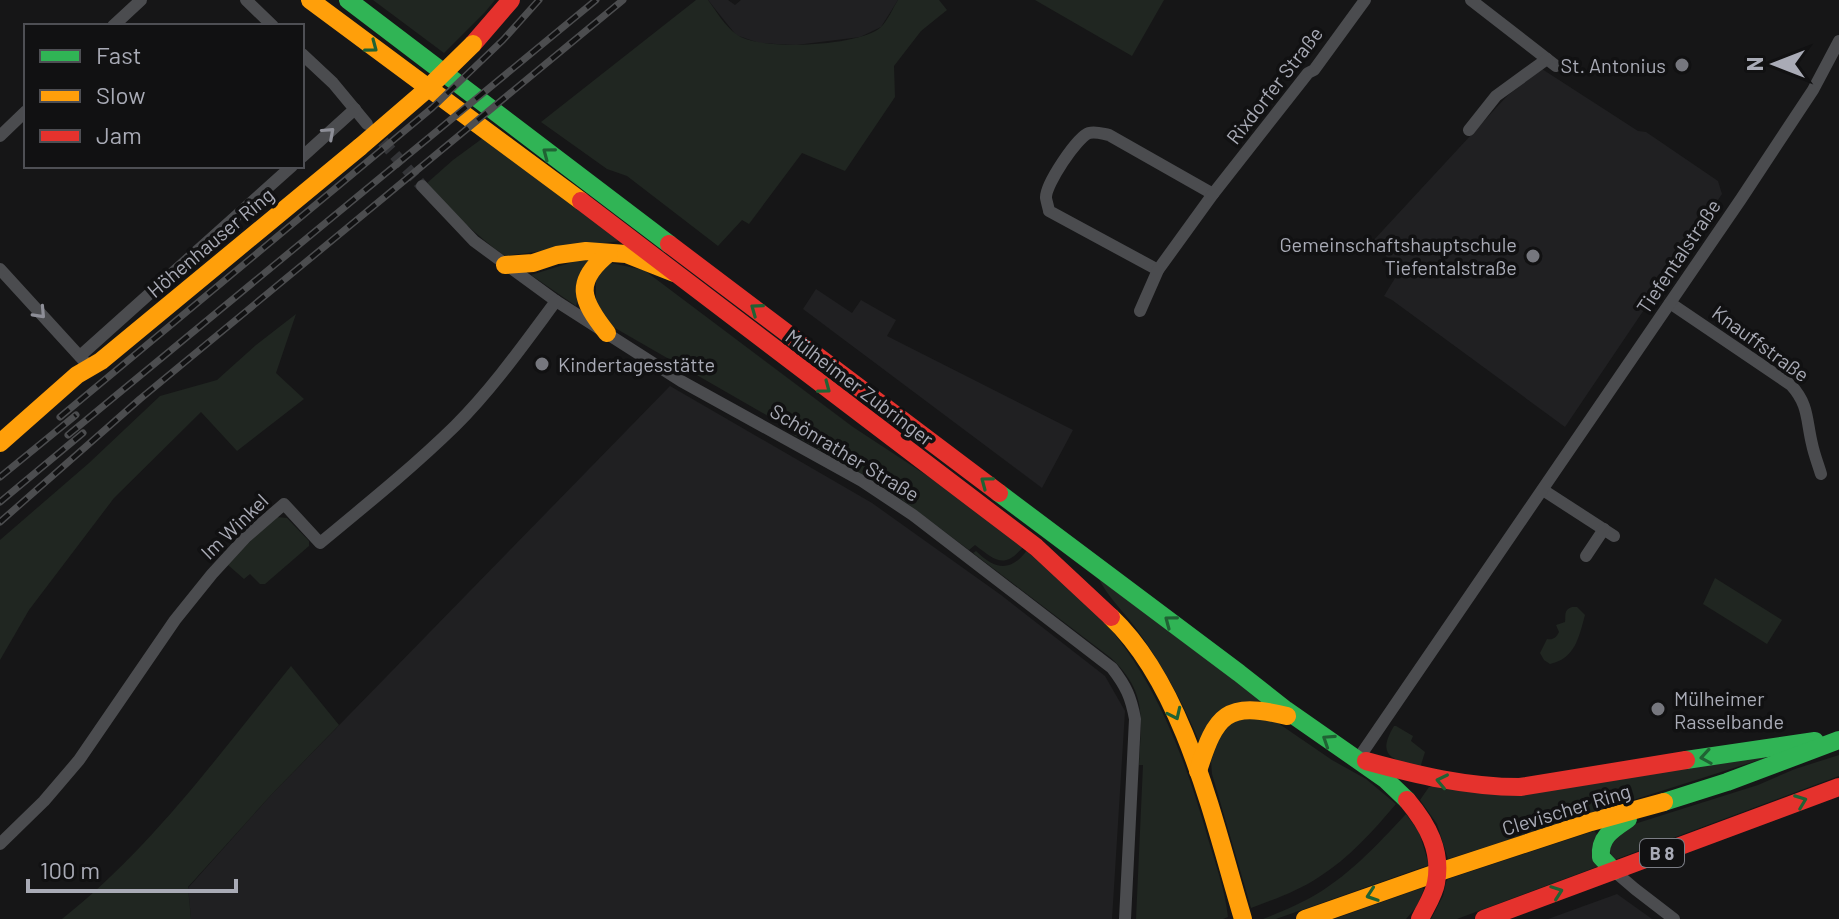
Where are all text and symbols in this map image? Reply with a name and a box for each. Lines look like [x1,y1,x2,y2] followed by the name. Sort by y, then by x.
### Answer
[1221,22,1327,148] street label: Rixdorfer Straße
[24,24,304,168] legend
[1735,24,1815,104] north arrow
[363,38,378,52] one-way arrow
[96,40,141,69] text: Fast
[1560,53,1666,77] place label: St. Antonius
[1673,56,1691,74] marker: St. Antonius
[1741,57,1767,71] text: N
[96,80,145,109] text: Slow
[96,120,142,149] text: Jam
[319,129,334,143] one-way arrow
[543,149,557,163] one-way arrow
[142,182,278,302] street label: Höhenhauser Ring
[1631,194,1725,318] street label: Tiefentalstraße
[1279,232,1517,279] place label: Gemeinschaftshauptschule Tiefentalstraße
[1524,247,1542,265] marker: Gemeinschaftshauptschule Tiefentalstraße
[1708,300,1814,386] street label: Knauffstraße
[31,303,45,318] one-way arrow
[751,305,765,319] one-way arrow
[781,324,939,450] street label: Mülheimer Zubringer
[558,352,715,376] place label: Kindertagesstätte
[533,355,551,373] marker: Kindertagesstätte
[816,379,831,393] one-way arrow
[766,398,924,506] street label: Schönrather Straße
[981,478,995,492] one-way arrow
[195,488,273,564] street label: Im Winkel
[1164,616,1179,630] one-way arrow
[1674,686,1784,733] place label: Mülheimer Rasselbande
[1649,700,1667,718] marker: Mülheimer Rasselbande
[1165,706,1181,721] one-way arrow
[1323,734,1337,749] one-way arrow
[1699,748,1713,765] one-way arrow
[1436,773,1450,790] one-way arrow
[1499,778,1633,840] street label: Clevischer Ring
[1793,794,1807,811] one-way arrow
[1640,839,1684,867] road number: B 8
[28,843,236,893] scale bar
[40,855,100,884] text: 100 m
[1549,885,1563,902] one-way arrow
[1365,886,1379,902] one-way arrow

